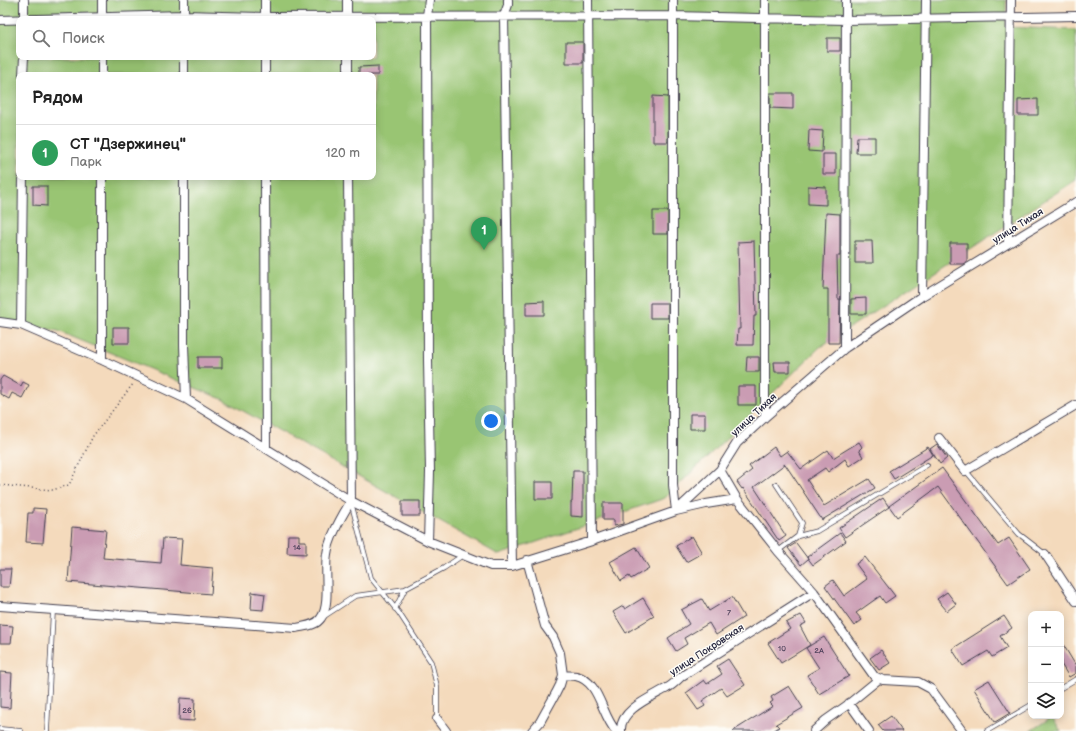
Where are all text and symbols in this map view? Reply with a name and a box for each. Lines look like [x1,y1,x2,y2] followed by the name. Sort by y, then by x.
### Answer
[16,16,376,60] search box
[30,27,52,49] icon: search
[62,29,105,48] text: Поиск
[32,88,83,108] text: Рядом
[70,135,186,154] text: СТ "Дзержинец"
[42,145,48,161] text: 1
[325,145,360,161] text: 120 m
[70,154,102,170] text: Парк
[990,205,1046,246] street label: улица Тихая
[471,217,497,250] pin: 1
[729,391,779,439] street label: улица Тихая
[481,411,501,431] your location
[293,543,301,552] house number: 14
[727,608,731,617] house number: 7
[1028,611,1064,719] map controls
[1028,611,1064,647] button: +
[668,621,747,678] street label: улица Покровская
[778,644,786,653] house number: 10
[814,646,824,655] house number: 2А
[1028,647,1064,683] button: −
[1028,683,1064,719] button: layers
[182,706,192,715] house number: 26

